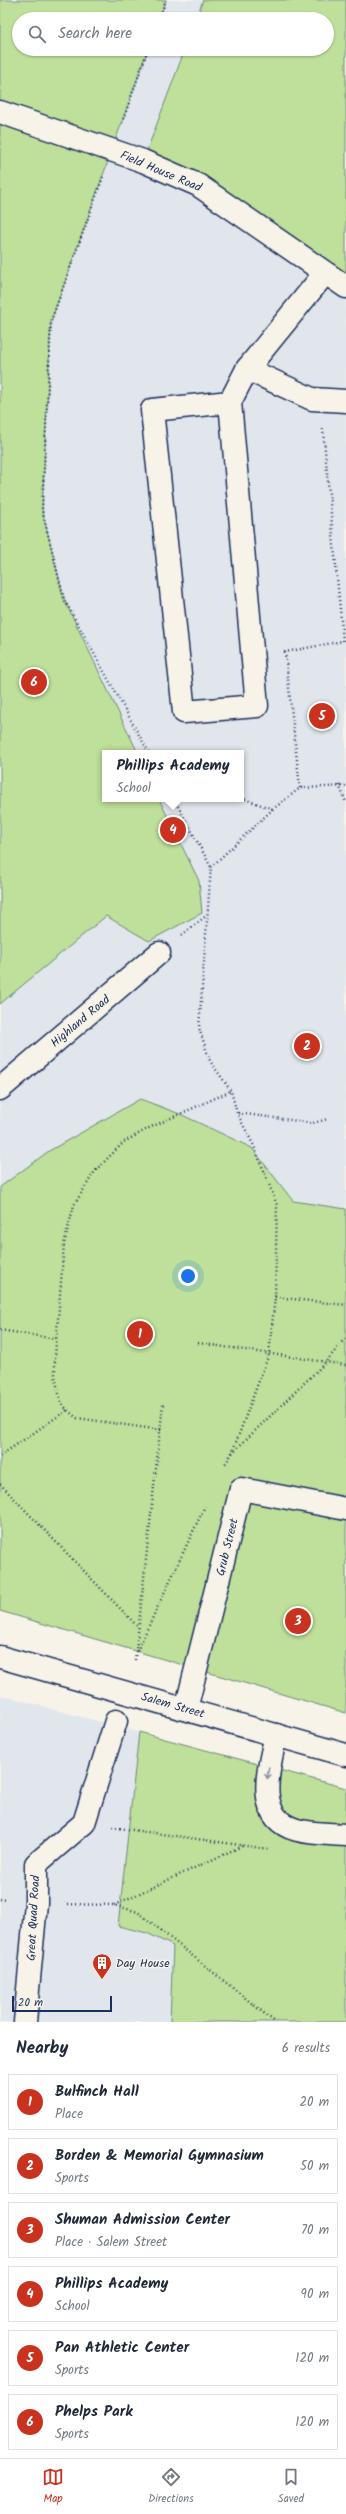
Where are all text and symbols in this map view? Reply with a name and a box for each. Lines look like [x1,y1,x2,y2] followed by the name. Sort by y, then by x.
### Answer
[12,12,334,56] search box
[58,22,132,46] text: Search here
[26,23,48,45] icon: search
[117,146,205,198] street label: Field House Road
[21,667,47,697] pin: 6
[309,701,335,731] pin: 5
[102,750,244,802] popup
[116,754,230,778] text: Phillips Academy
[116,778,151,799] text: School
[160,815,186,845] pin: 4
[46,990,115,1052] street label: Highland Road
[294,1031,320,1061] pin: 2
[178,1266,198,1286] your location
[127,1319,153,1349] pin: 1
[211,1516,244,1578] street label: Grub Street
[285,1606,311,1636] pin: 3
[139,1687,207,1724] street label: Salem Street
[264,1767,272,1780] one-way arrow
[22,1874,45,1961] street label: Great Quad Road
[91,1952,113,1980] building icon: Day House
[116,1954,170,1973] place label: Day House
[12,1994,112,2013] scale bar
[18,1994,43,2012] text: 20 m
[16,2035,68,2062] text: Nearby
[282,2038,330,2059] text: 6 results
[55,2080,139,2104] text: Bulfinch Hall
[28,2092,32,2113] text: 1
[299,2092,329,2113] text: 20 m
[55,2104,83,2125] text: Place
[55,2144,264,2168] text: Borden & Memorial Gymnasium
[26,2156,34,2177] text: 2
[300,2156,329,2177] text: 50 m
[55,2168,89,2189] text: Sports
[55,2208,230,2232] text: Shuman Admission Center
[26,2220,34,2241] text: 3
[301,2220,329,2241] text: 70 m
[55,2232,167,2253] text: Place · Salem Street
[55,2272,168,2296] text: Phillips Academy
[26,2284,34,2305] text: 4
[301,2284,329,2305] text: 90 m
[55,2296,90,2317] text: School
[55,2336,189,2360] text: Pan Athletic Center
[27,2348,33,2369] text: 5
[295,2348,329,2369] text: 120 m
[55,2360,89,2381] text: Sports
[55,2400,133,2424] text: Phelps Park
[26,2412,34,2433] text: 6
[295,2412,329,2433] text: 120 m
[55,2424,89,2445] text: Sports
[42,2466,64,2508] tab: Map
[148,2466,194,2508] tab: Directions
[278,2466,304,2508] tab: Saved

